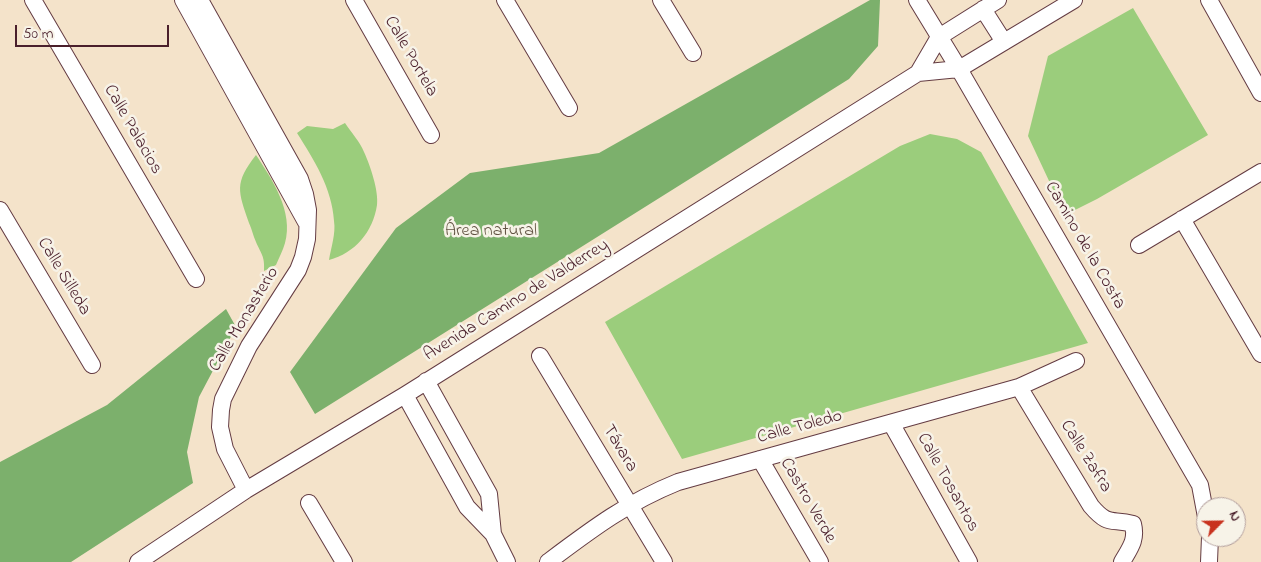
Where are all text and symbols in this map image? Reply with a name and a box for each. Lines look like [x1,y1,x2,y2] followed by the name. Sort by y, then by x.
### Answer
[378,13,442,101] street label: Calle Portela
[18,15,171,47] scale bar
[23,23,53,45] text: 50 m
[98,81,166,179] street label: Calle Palacios
[1039,178,1129,314] street label: Camino de la Costa
[445,221,537,243] park label: Área natural
[31,234,95,320] street label: Calle Silleda
[421,235,613,367] street label: Avenida Camino de Valderrey
[205,264,285,376] street label: Calle Monasterio
[755,406,845,450] street label: Calle Toledo
[1054,417,1116,497] street label: Calle Zafra
[597,421,641,477] street label: Távara
[911,430,983,536] street label: Calle Tosantos
[774,455,840,547] street label: Castro Verde
[1196,497,1246,547] north arrow
[1223,508,1246,525] text: N

